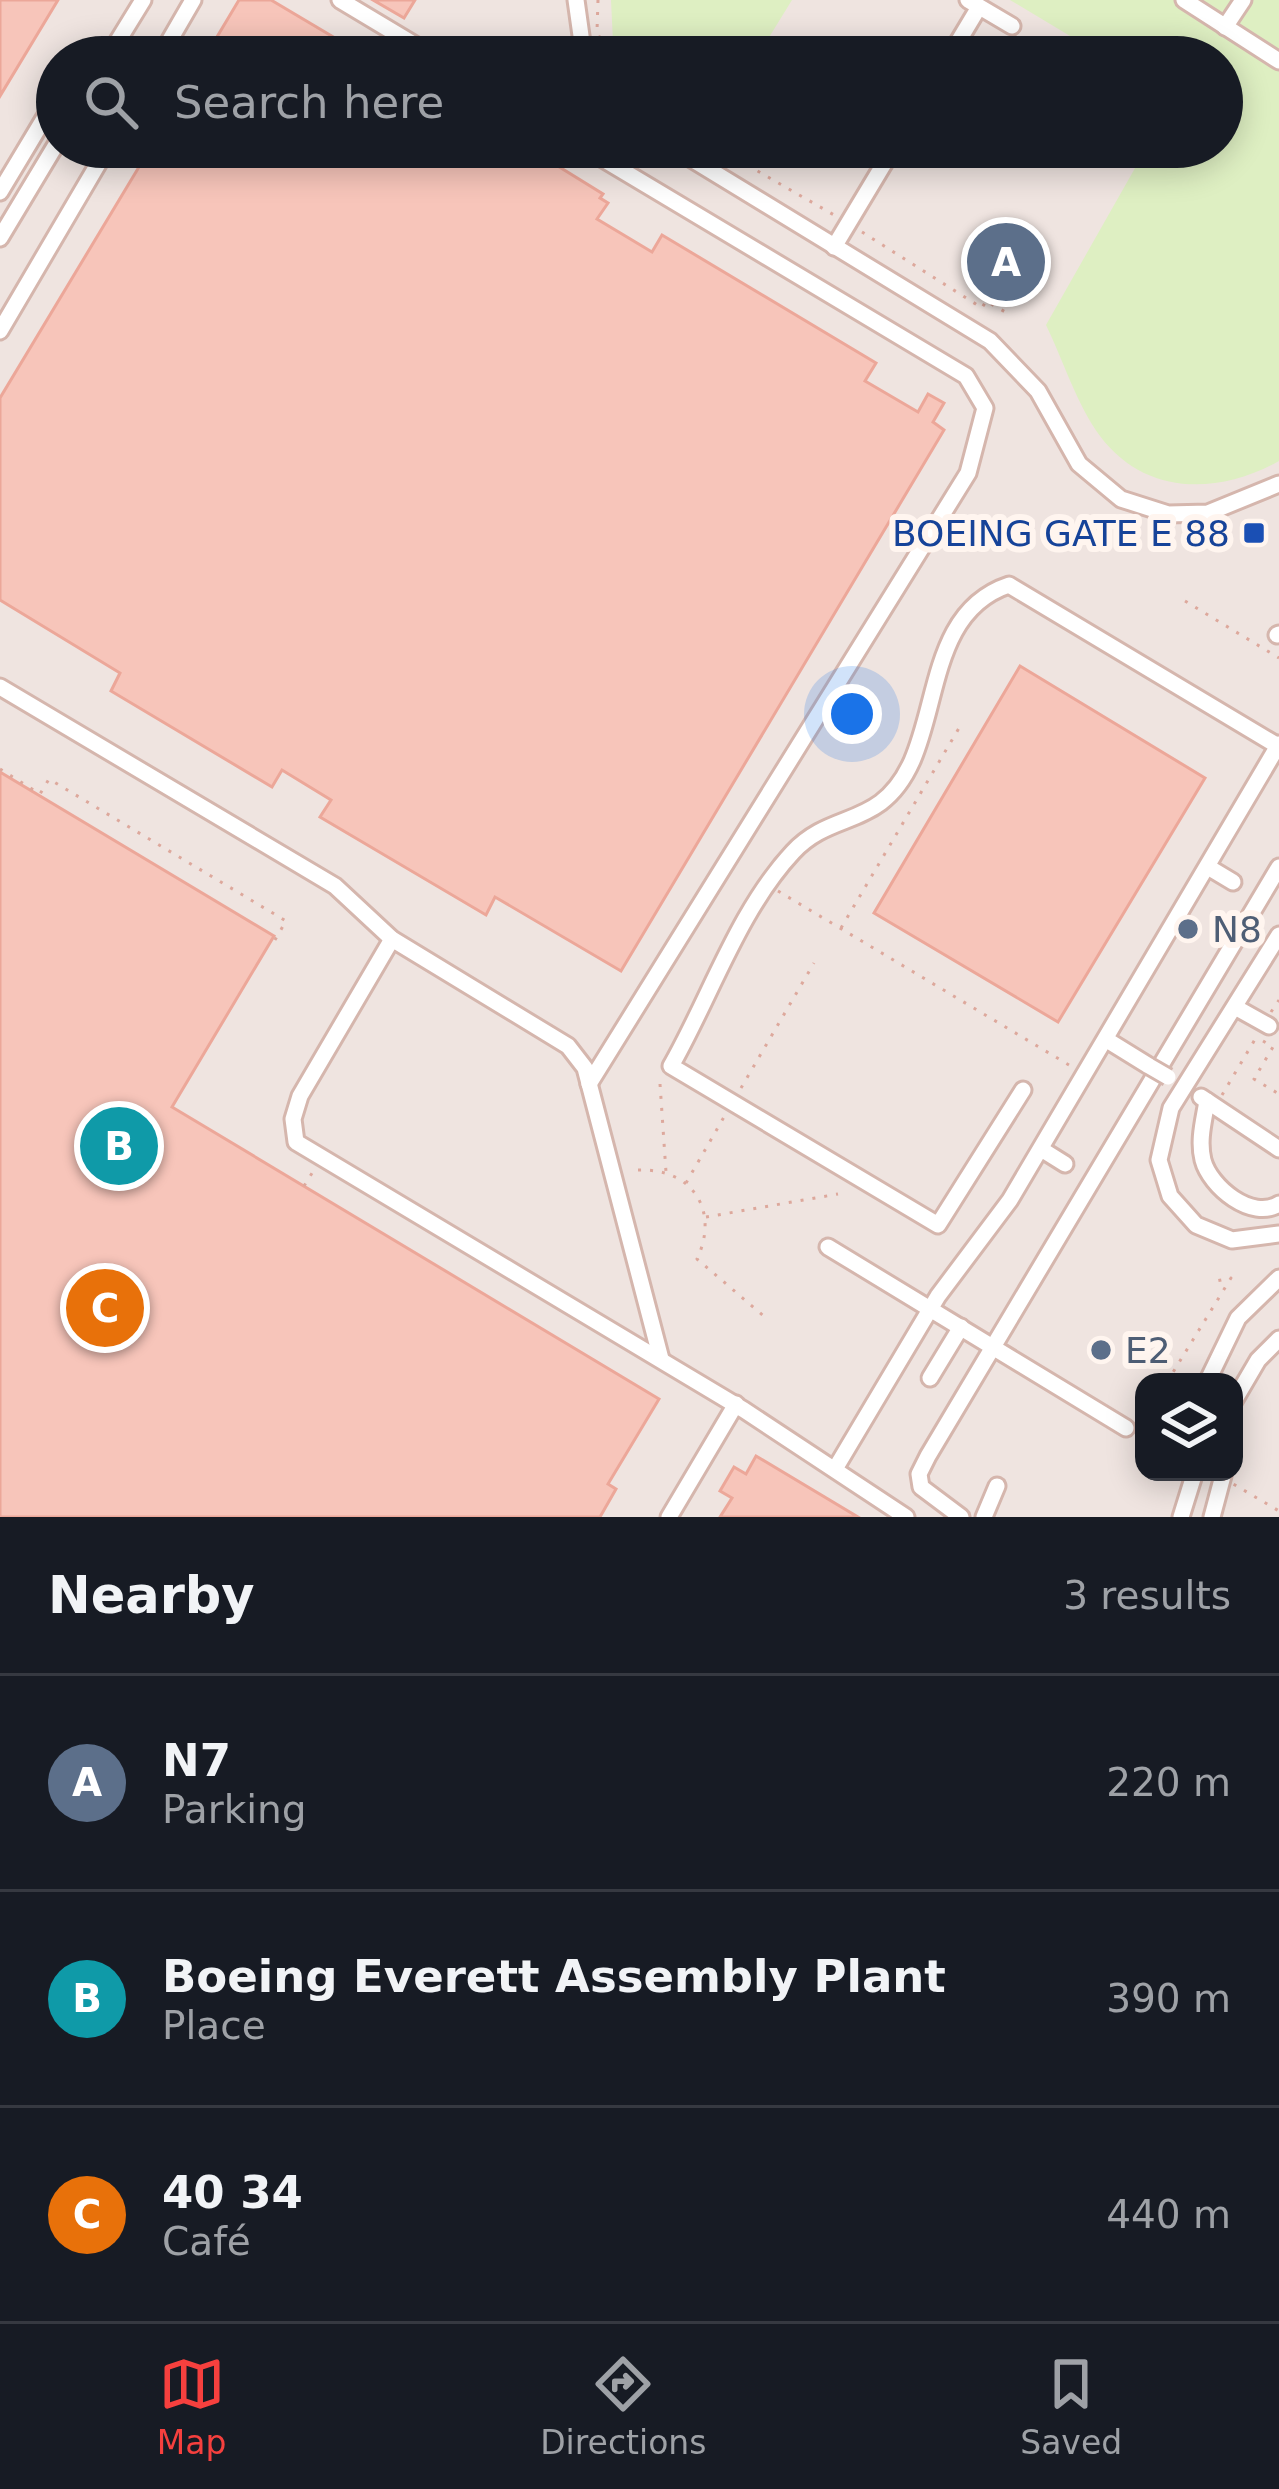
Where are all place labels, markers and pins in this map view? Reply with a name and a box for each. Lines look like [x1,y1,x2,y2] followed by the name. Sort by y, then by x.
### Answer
[967,217,1045,307] pin: A
[892,513,1230,554] place label: BOEING GATE E 88
[1241,520,1267,546] marker: BOEING GATE E 88
[1212,909,1262,950] place label: N8
[1175,916,1201,942] marker: N8
[80,1101,158,1191] pin: B
[66,1263,144,1353] pin: C
[1125,1330,1171,1371] place label: E2
[1088,1337,1114,1363] marker: E2

